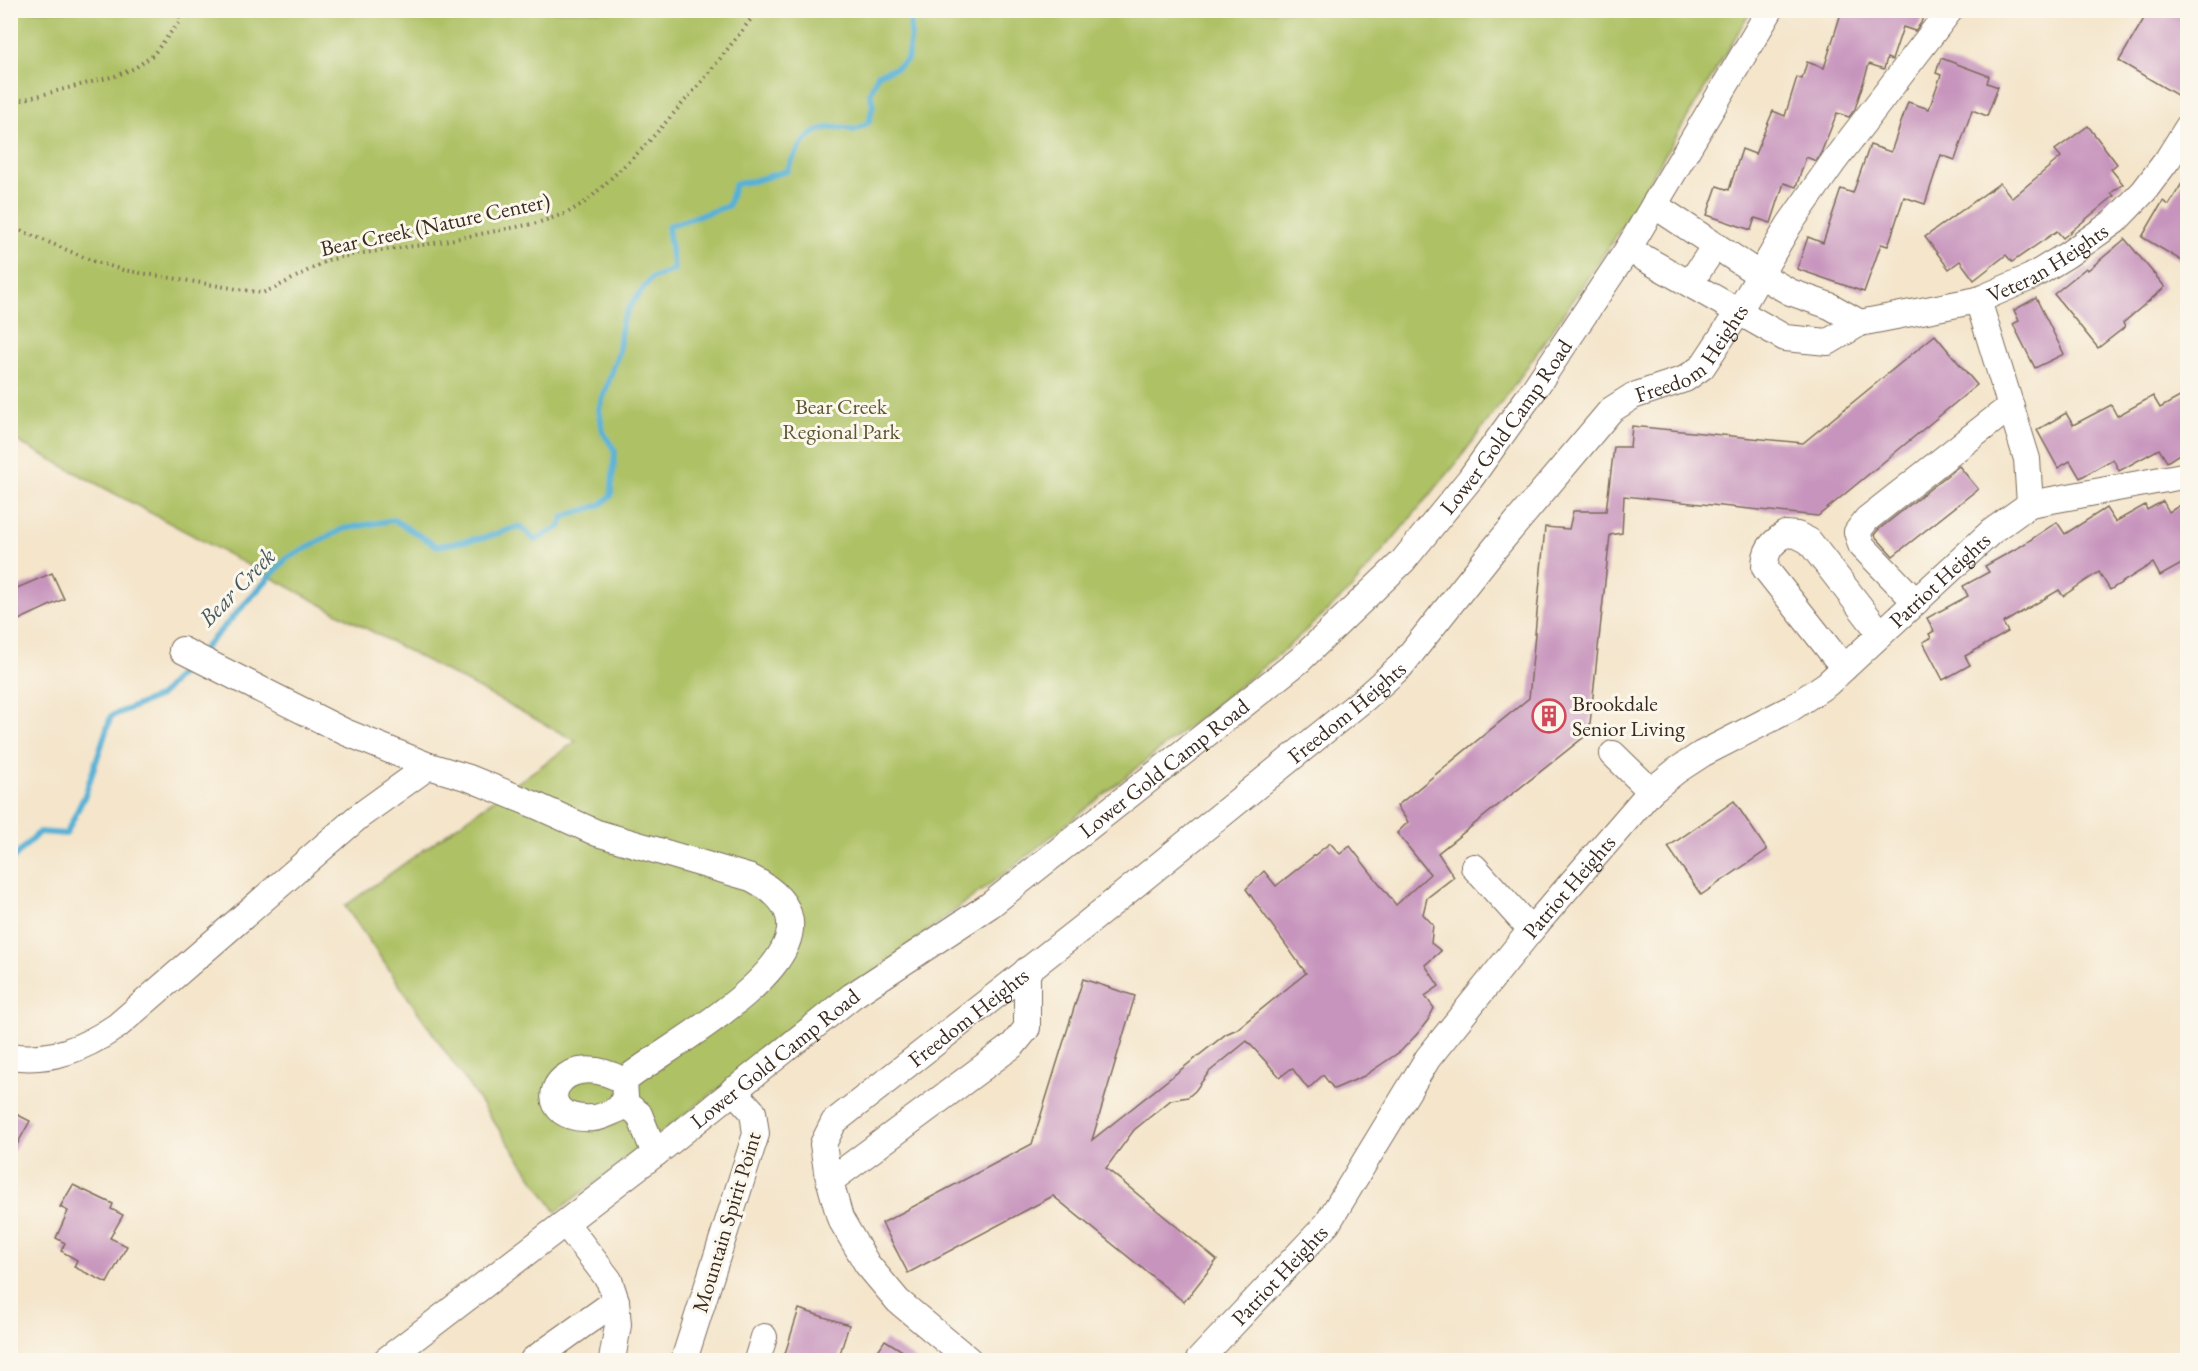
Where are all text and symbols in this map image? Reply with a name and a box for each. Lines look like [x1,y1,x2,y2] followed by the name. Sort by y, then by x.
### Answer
[318,186,553,263] street label: Bear Creek (Nature Center)
[1983,217,2114,309] street label: Veteran Heights
[1631,299,1755,409] street label: Freedom Heights
[1433,333,1579,520] street label: Lower Gold Camp Road
[782,392,901,446] park label: Bear Creek Regional Park
[1883,526,1997,634] street label: Patriot Heights
[191,541,282,633] water label: Bear Creek
[1282,655,1412,770] street label: Freedom Heights
[1572,689,1685,743] place label: Brookdale Senior Living
[1073,691,1256,844] street label: Lower Gold Camp Road
[1531,698,1567,734] building icon: Brookdale Senior Living
[1516,829,1622,945] street label: Patriot Heights
[902,961,1035,1074] street label: Freedom Heights
[684,981,866,1135] street label: Lower Gold Camp Road
[685,1128,768,1316] street label: Mountain Spirit Point
[1225,1218,1334,1332] street label: Patriot Heights

